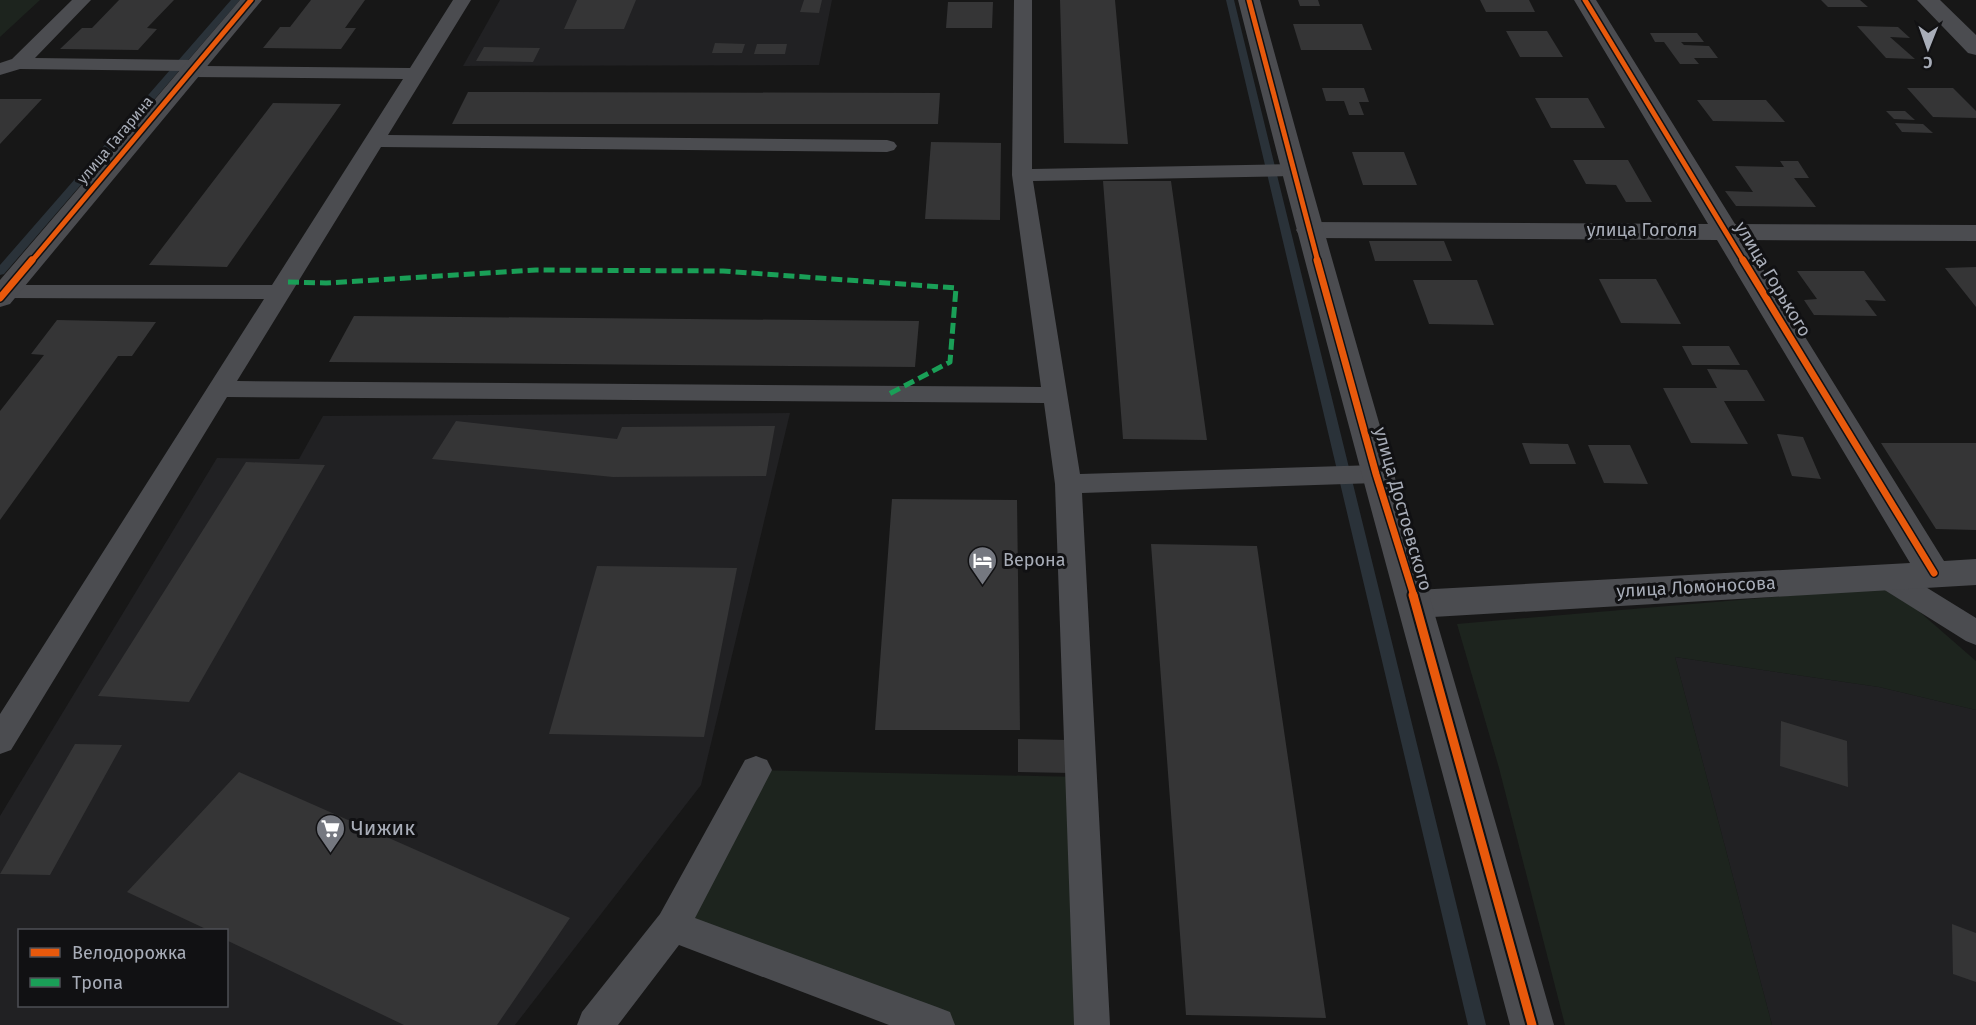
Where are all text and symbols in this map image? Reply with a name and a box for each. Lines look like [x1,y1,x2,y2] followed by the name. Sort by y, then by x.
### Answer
[1898,18,1958,78] north arrow
[1922,53,1933,72] text: С
[73,92,157,188] street label: улица Гагарина
[1730,218,1816,340] street label: улица Горького
[1587,219,1697,241] street label: улица Гоголя
[1369,425,1437,593] street label: улица Достоевского
[966,544,998,586] hotel icon: Верона
[1003,549,1065,571] place label: Верона
[1616,572,1776,602] street label: улица Ломоносова
[314,812,346,854] supermarket icon: Чижик
[351,815,415,841] place label: Чижик
[18,929,228,1007] legend
[72,942,187,964] text: Велодорожка
[72,972,123,994] text: Тропа

